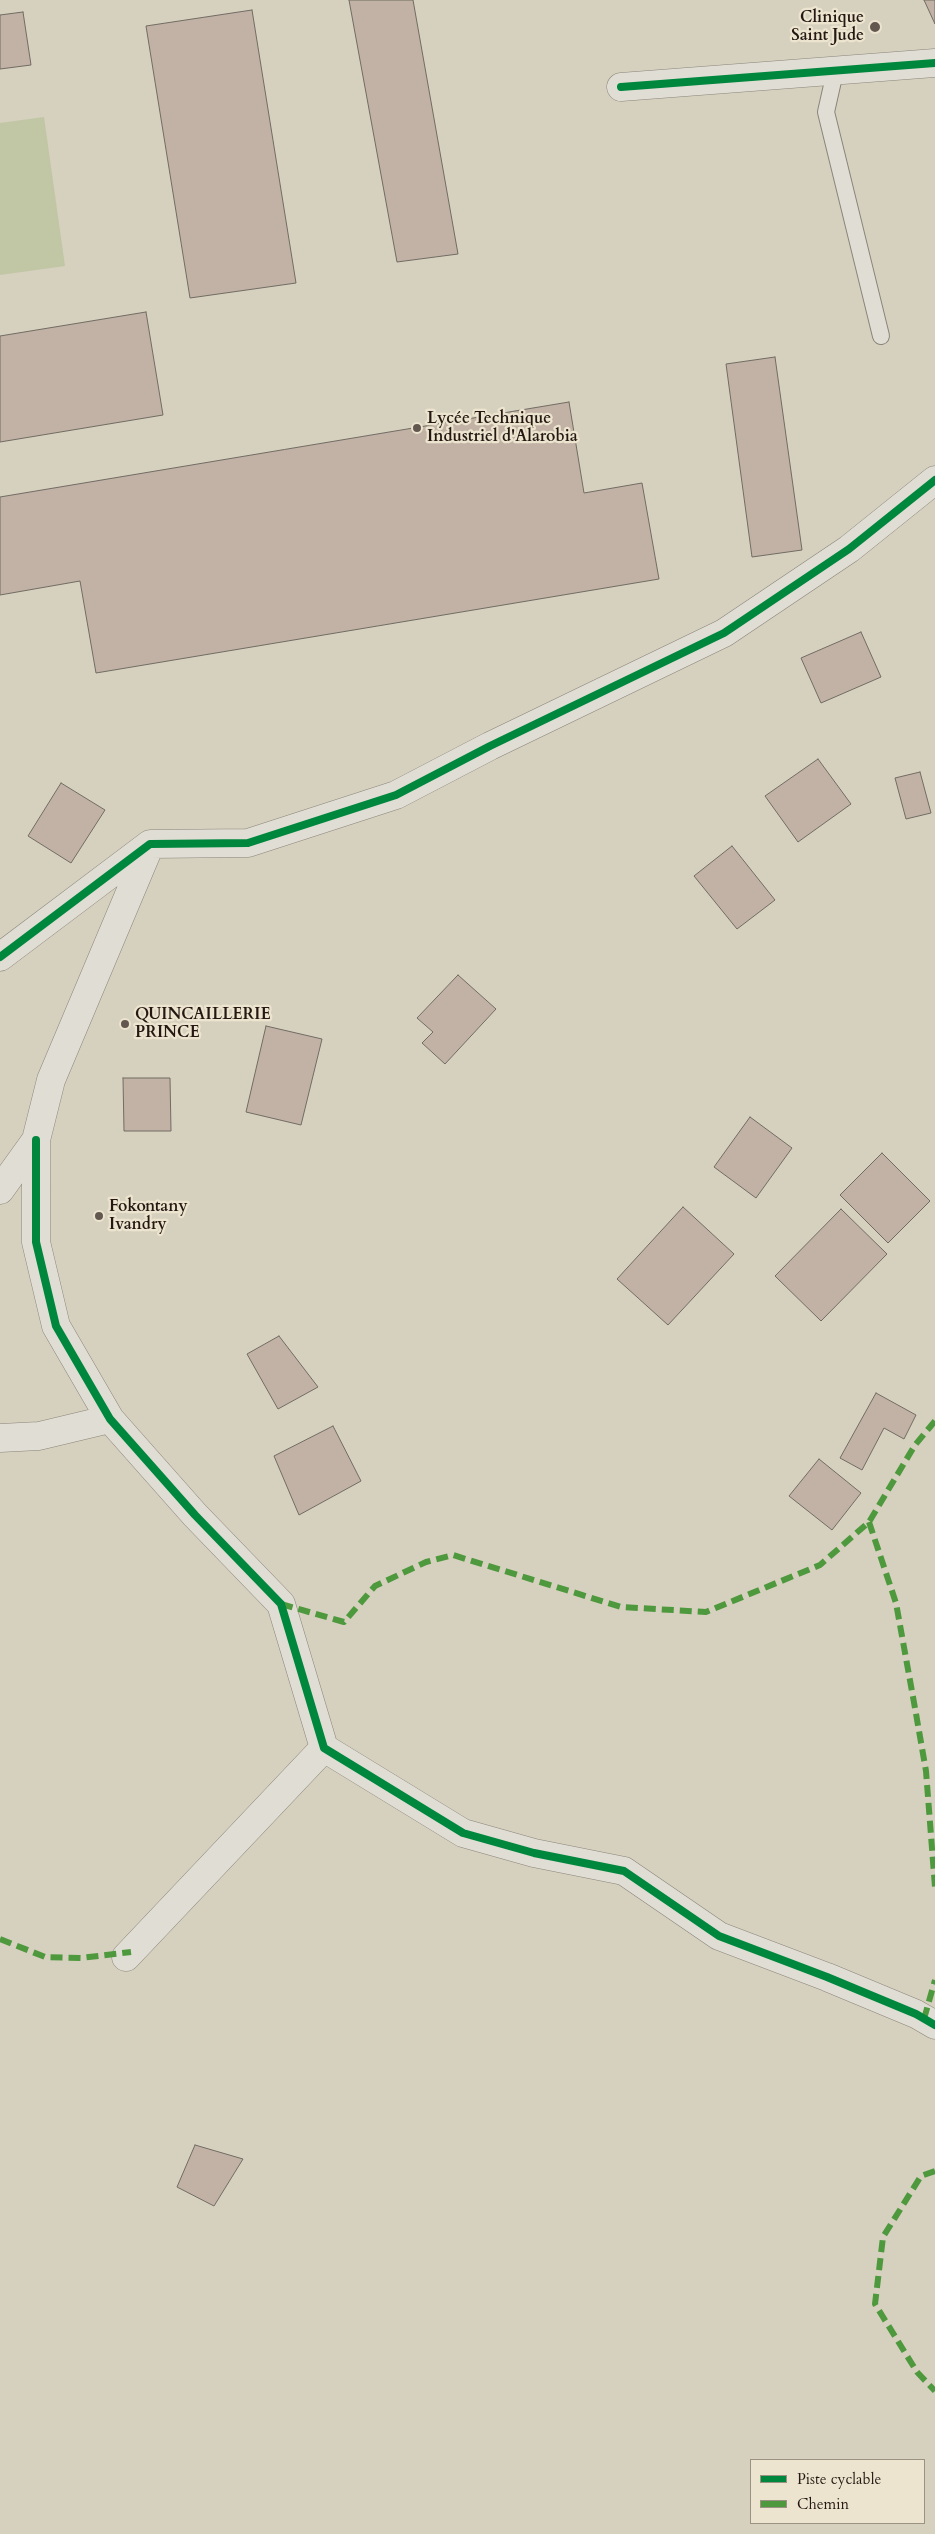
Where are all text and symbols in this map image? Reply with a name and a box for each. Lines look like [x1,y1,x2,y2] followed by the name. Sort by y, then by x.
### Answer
[791,8,864,46] place label: Clinique Saint Jude
[868,20,882,34] marker: Clinique Saint Jude
[427,409,578,447] place label: Lycée Technique Industriel d'Alarobia
[411,422,423,434] marker: Lycée Technique Industriel d'Alarobia
[135,1005,271,1043] place label: QUINCAILLERIE PRINCE
[119,1018,131,1030] marker: QUINCAILLERIE PRINCE
[109,1197,188,1235] place label: Fokontany Ivandry
[93,1210,105,1222] marker: Fokontany Ivandry
[750,2459,925,2524] legend
[797,2469,881,2489] text: Piste cyclable
[797,2494,849,2514] text: Chemin

